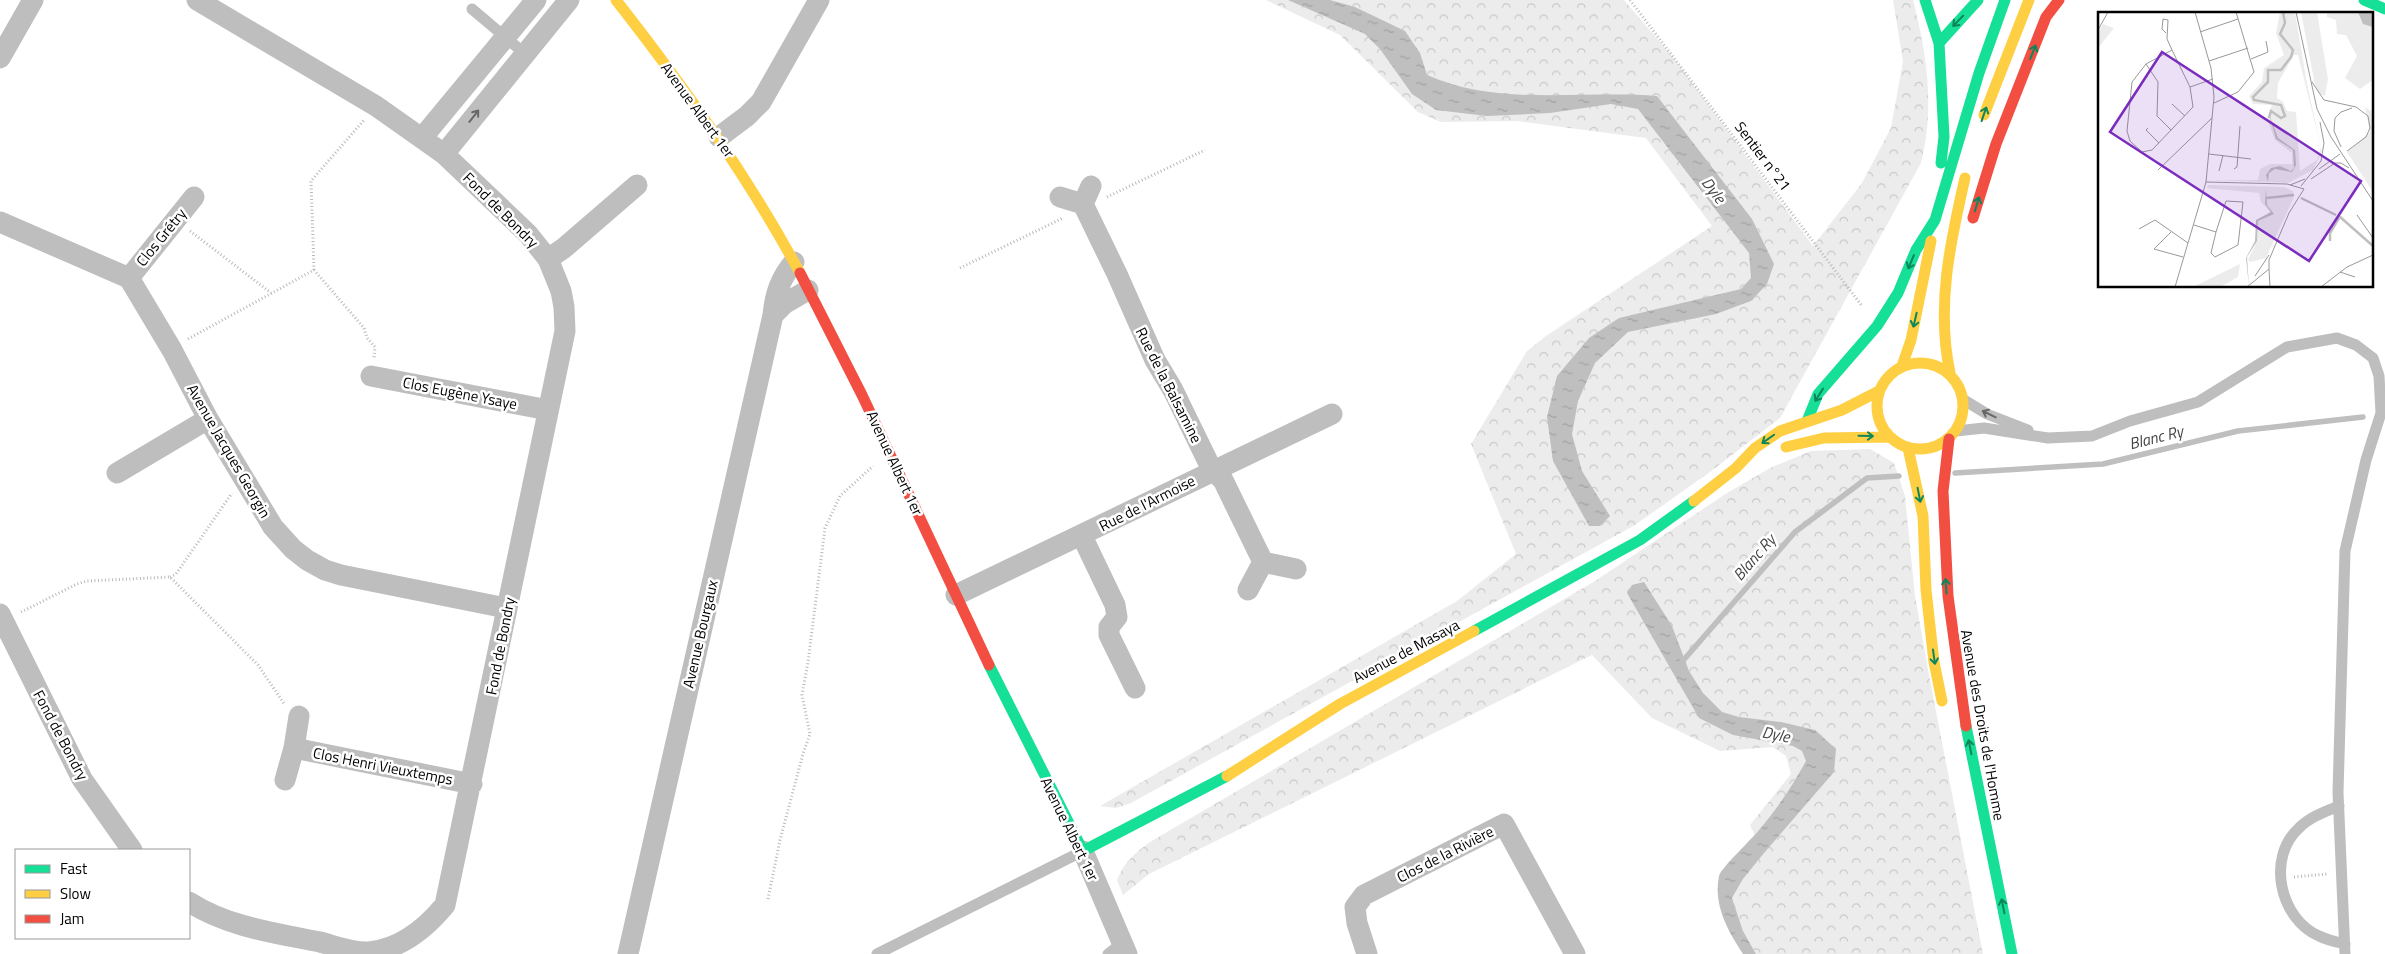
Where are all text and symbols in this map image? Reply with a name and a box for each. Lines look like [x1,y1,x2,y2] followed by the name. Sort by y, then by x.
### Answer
[2098,12,2372,288] inset map
[1952,15,1964,27] one-way arrow
[2029,44,2038,59] one-way arrow
[655,58,741,162] street label: Avenue Albert 1er
[1980,107,1989,122] one-way arrow
[468,110,479,123] one-way arrow
[1729,116,1797,196] street label: Sentier n°21
[458,167,544,253] street label: Fond de Bondry
[1696,172,1733,210] water label: Dyle
[1973,197,1982,212] one-way arrow
[130,203,192,271] street label: Clos Grétry
[1905,254,1915,269] one-way arrow
[1910,311,1919,327] one-way arrow
[1130,323,1208,447] street label: Rue de la Balsamine
[401,371,519,415] street label: Clos Eugène Ysaye
[181,380,277,522] street label: Avenue Jacques Georgin
[1814,388,1825,402] one-way arrow
[861,407,929,519] street label: Avenue Albert 1er
[1982,409,1997,418] one-way arrow
[2126,418,2187,455] water label: Blanc Ry
[1858,431,1874,441] one-way arrow
[1761,434,1775,444] one-way arrow
[1095,469,1199,537] street label: Rue de l'Armoise
[1915,487,1925,503] one-way arrow
[1727,527,1782,586] water label: Blanc Ry
[676,577,724,690] street label: Avenue Bourgaux
[1942,579,1951,595] one-way arrow
[479,595,521,697] street label: Fond de Bondry
[1348,613,1464,689] street label: Avenue de Masaya
[1955,628,2011,822] street label: Avenue des Droits de l'Homme
[1929,648,1939,664] one-way arrow
[28,686,94,784] street label: Fond de Bondry
[1760,720,1794,749] water label: Dyle
[1965,739,1975,755] one-way arrow
[311,741,455,791] street label: Clos Henri Vieuxtemps
[1035,773,1105,885] street label: Avenue Albert 1er
[1392,820,1498,888] street label: Clos de la Rivière
[15,849,190,939] legend
[60,857,88,880] text: Fast
[60,882,91,905] text: Slow
[1997,899,2007,915] one-way arrow
[60,907,84,930] text: Jam

